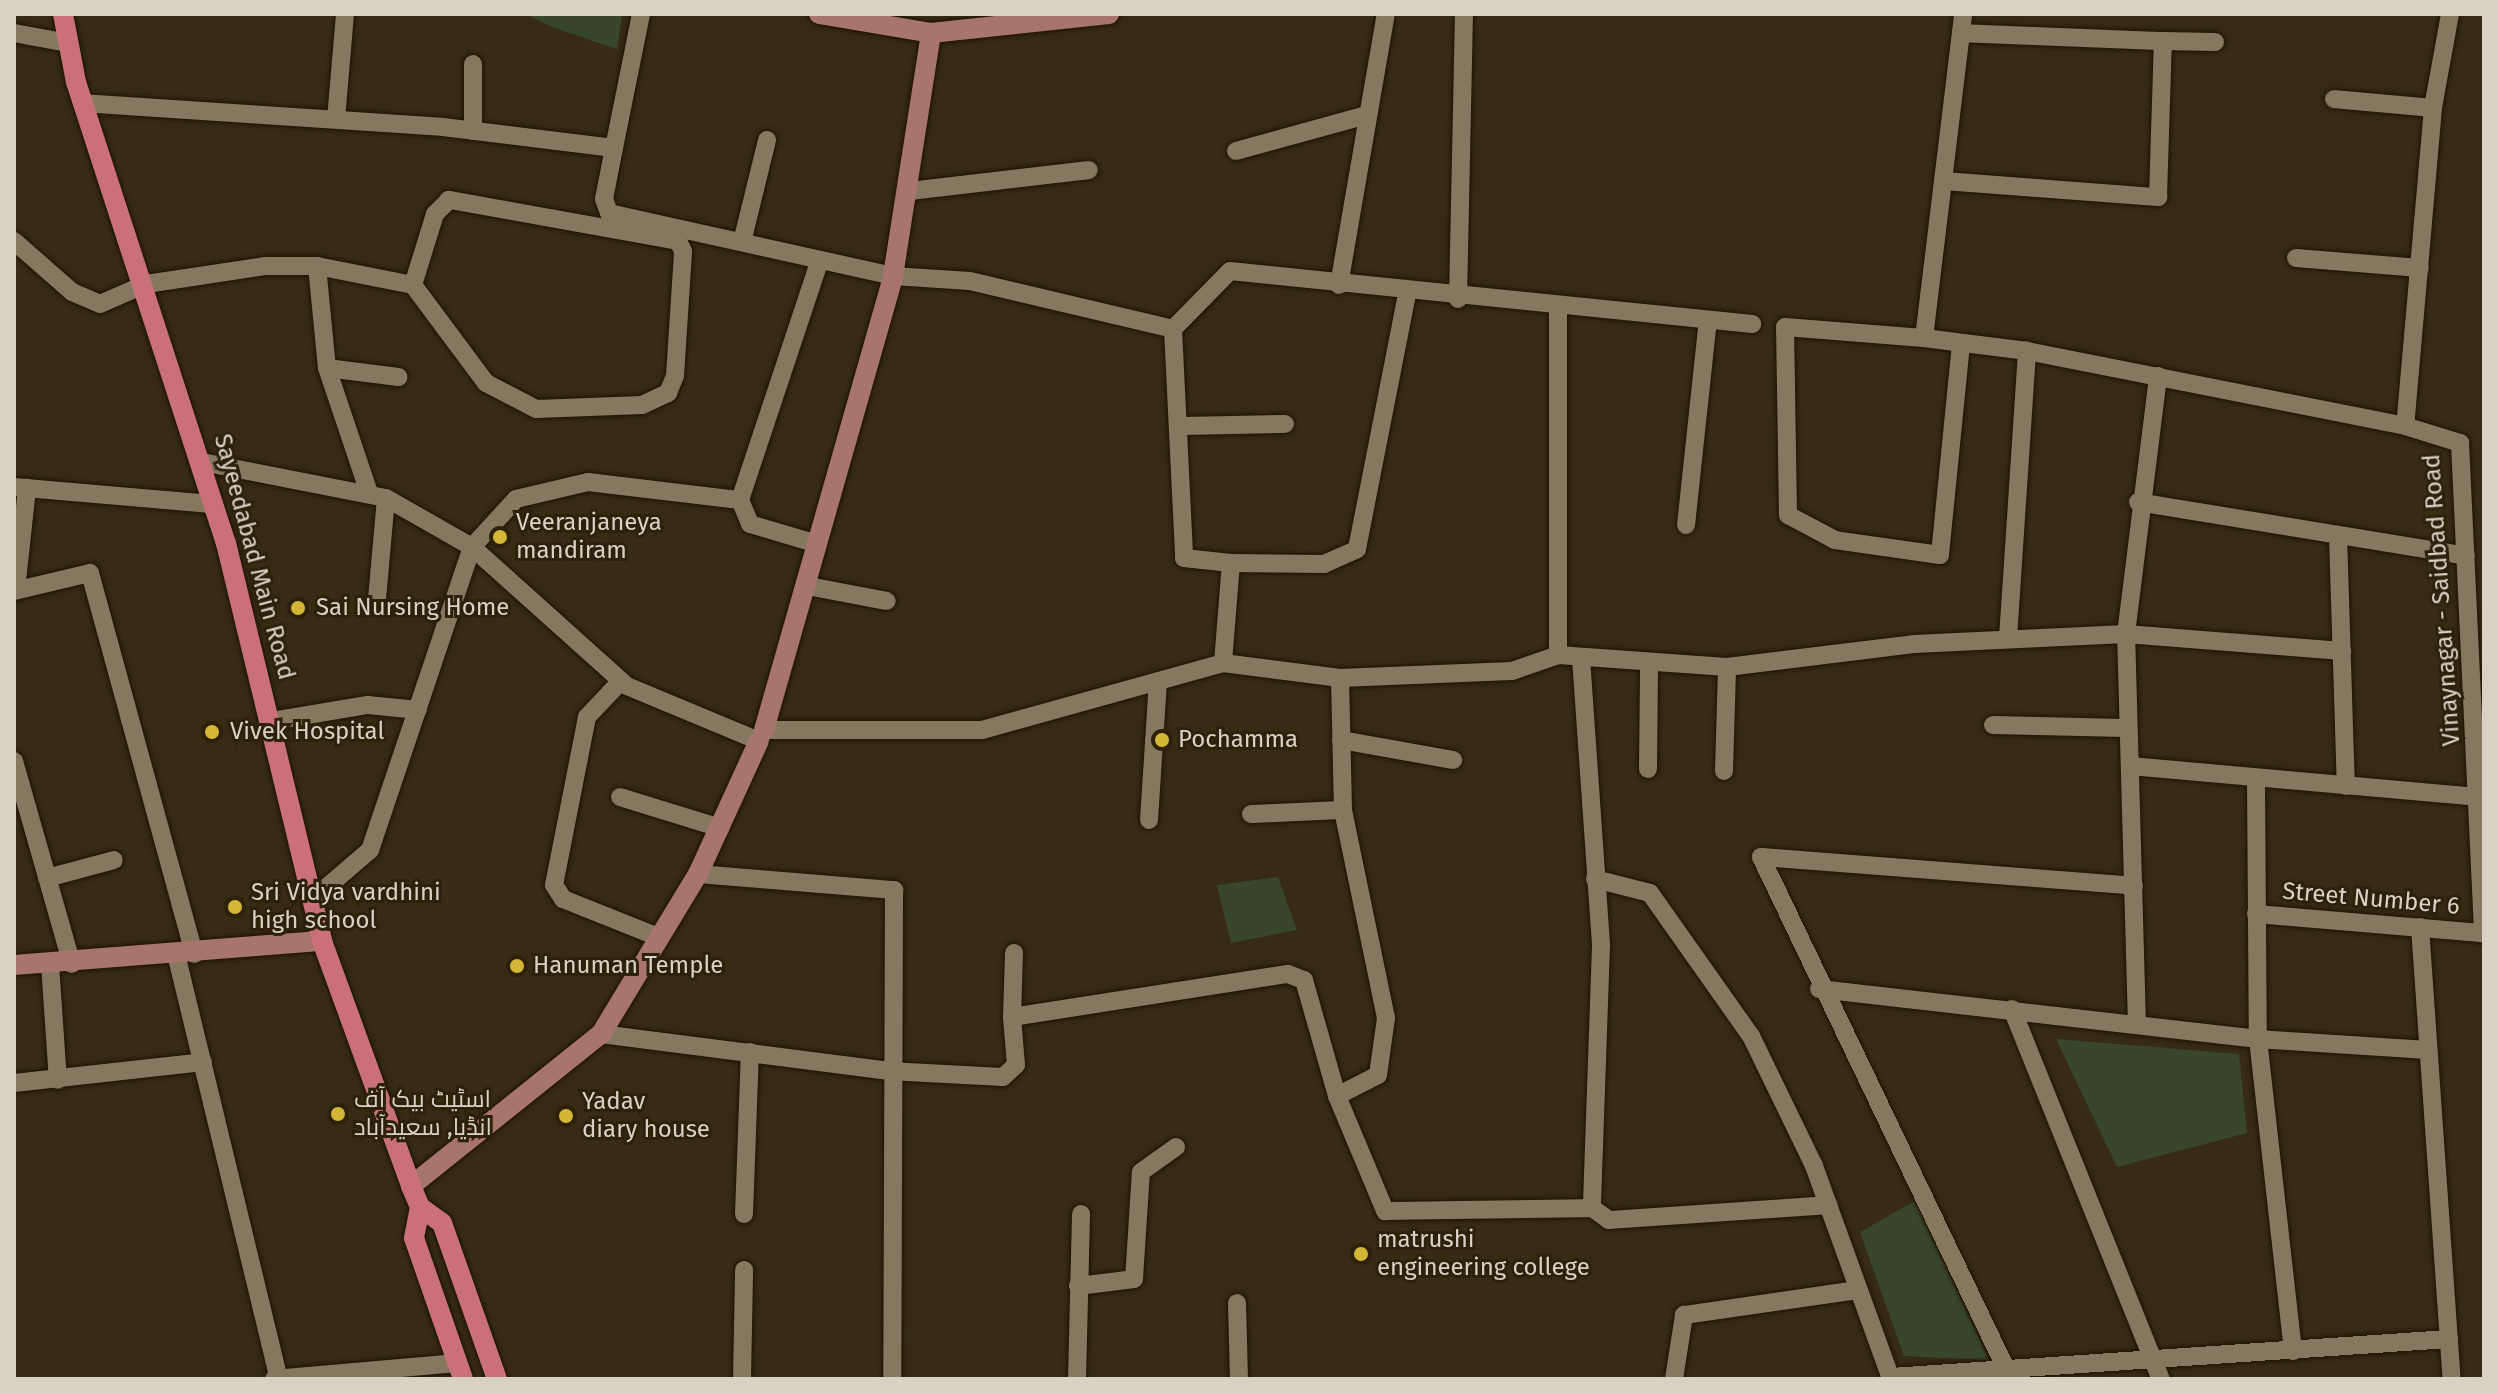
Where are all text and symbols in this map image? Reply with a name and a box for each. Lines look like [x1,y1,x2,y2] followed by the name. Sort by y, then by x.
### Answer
[207,431,301,683] street label: Sayeedabad Main Road
[2417,453,2467,747] street label: Vinaynagar - Saidbad Road
[516,509,662,565] place label: Veeranjaneya mandiram
[491,528,509,546] marker: Veeranjaneya mandiram
[316,594,509,622] place label: Sai Nursing Home
[287,597,309,619] marker: Sai Nursing Home
[230,718,384,746] place label: Vivek Hospital
[201,721,223,743] marker: Vivek Hospital
[1178,726,1298,754] place label: Pochamma
[1153,731,1171,749] marker: Pochamma
[2281,877,2461,921] street label: Street Number 6
[251,879,441,935] place label: Sri Vidya vardhini high school
[226,898,244,916] marker: Sri Vidya vardhini high school
[533,952,723,980] place label: Hanuman Temple
[508,957,526,975] marker: Hanuman Temple
[354,1086,492,1142] place label: اسٹیٹ بیک آف انڈیا, سعیدآباد
[582,1088,710,1144] place label: Yadav diary house
[329,1105,347,1123] marker: اسٹیٹ بیک آف انڈیا, سعیدآباد
[557,1107,575,1125] marker: Yadav diary house
[1377,1226,1590,1282] place label: matrushi engineering college
[1352,1245,1370,1263] marker: matrushi engineering college

